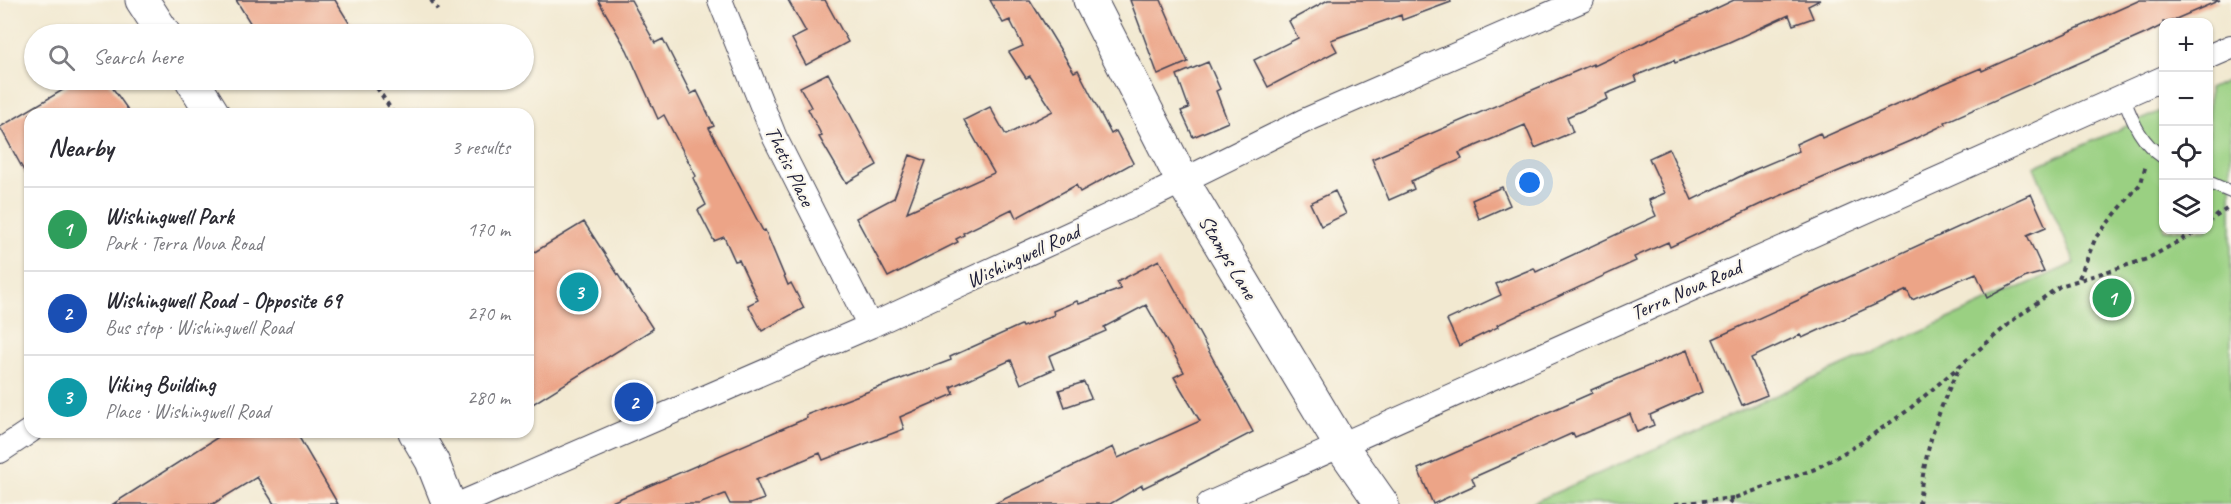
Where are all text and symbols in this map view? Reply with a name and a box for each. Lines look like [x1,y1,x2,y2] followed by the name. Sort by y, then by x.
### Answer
[2159,18,2213,234] map controls
[2159,18,2213,72] button: +
[24,24,534,90] search box
[45,41,78,74] icon: search
[93,43,183,71] text: Search here
[2159,72,2213,126] button: −
[759,122,821,212] street label: Thetis Place
[2159,126,2213,180] button: locate
[48,131,113,164] text: Nearby
[451,135,510,160] text: 3 results
[1515,168,1544,197] your location
[2159,180,2213,234] button: layers
[105,203,233,231] text: Wishingwell Park
[1193,210,1264,305] street label: Stamps Lane
[63,217,72,242] text: 1
[467,217,510,242] text: 170 m
[962,217,1087,294] street label: Wishingwell Road
[105,231,263,256] text: Park · Terra Nova Road
[1627,253,1749,326] street label: Terra Nova Road
[560,270,598,314] pin: 3
[2092,276,2132,320] pin: 1
[105,287,341,315] text: Wishingwell Road - Opposite 69
[63,301,72,326] text: 2
[467,301,510,326] text: 270 m
[105,315,292,340] text: Bus stop · Wishingwell Road
[105,371,215,399] text: Viking Building
[614,380,654,424] pin: 2
[63,385,72,410] text: 3
[467,385,510,410] text: 280 m
[105,399,270,424] text: Place · Wishingwell Road

